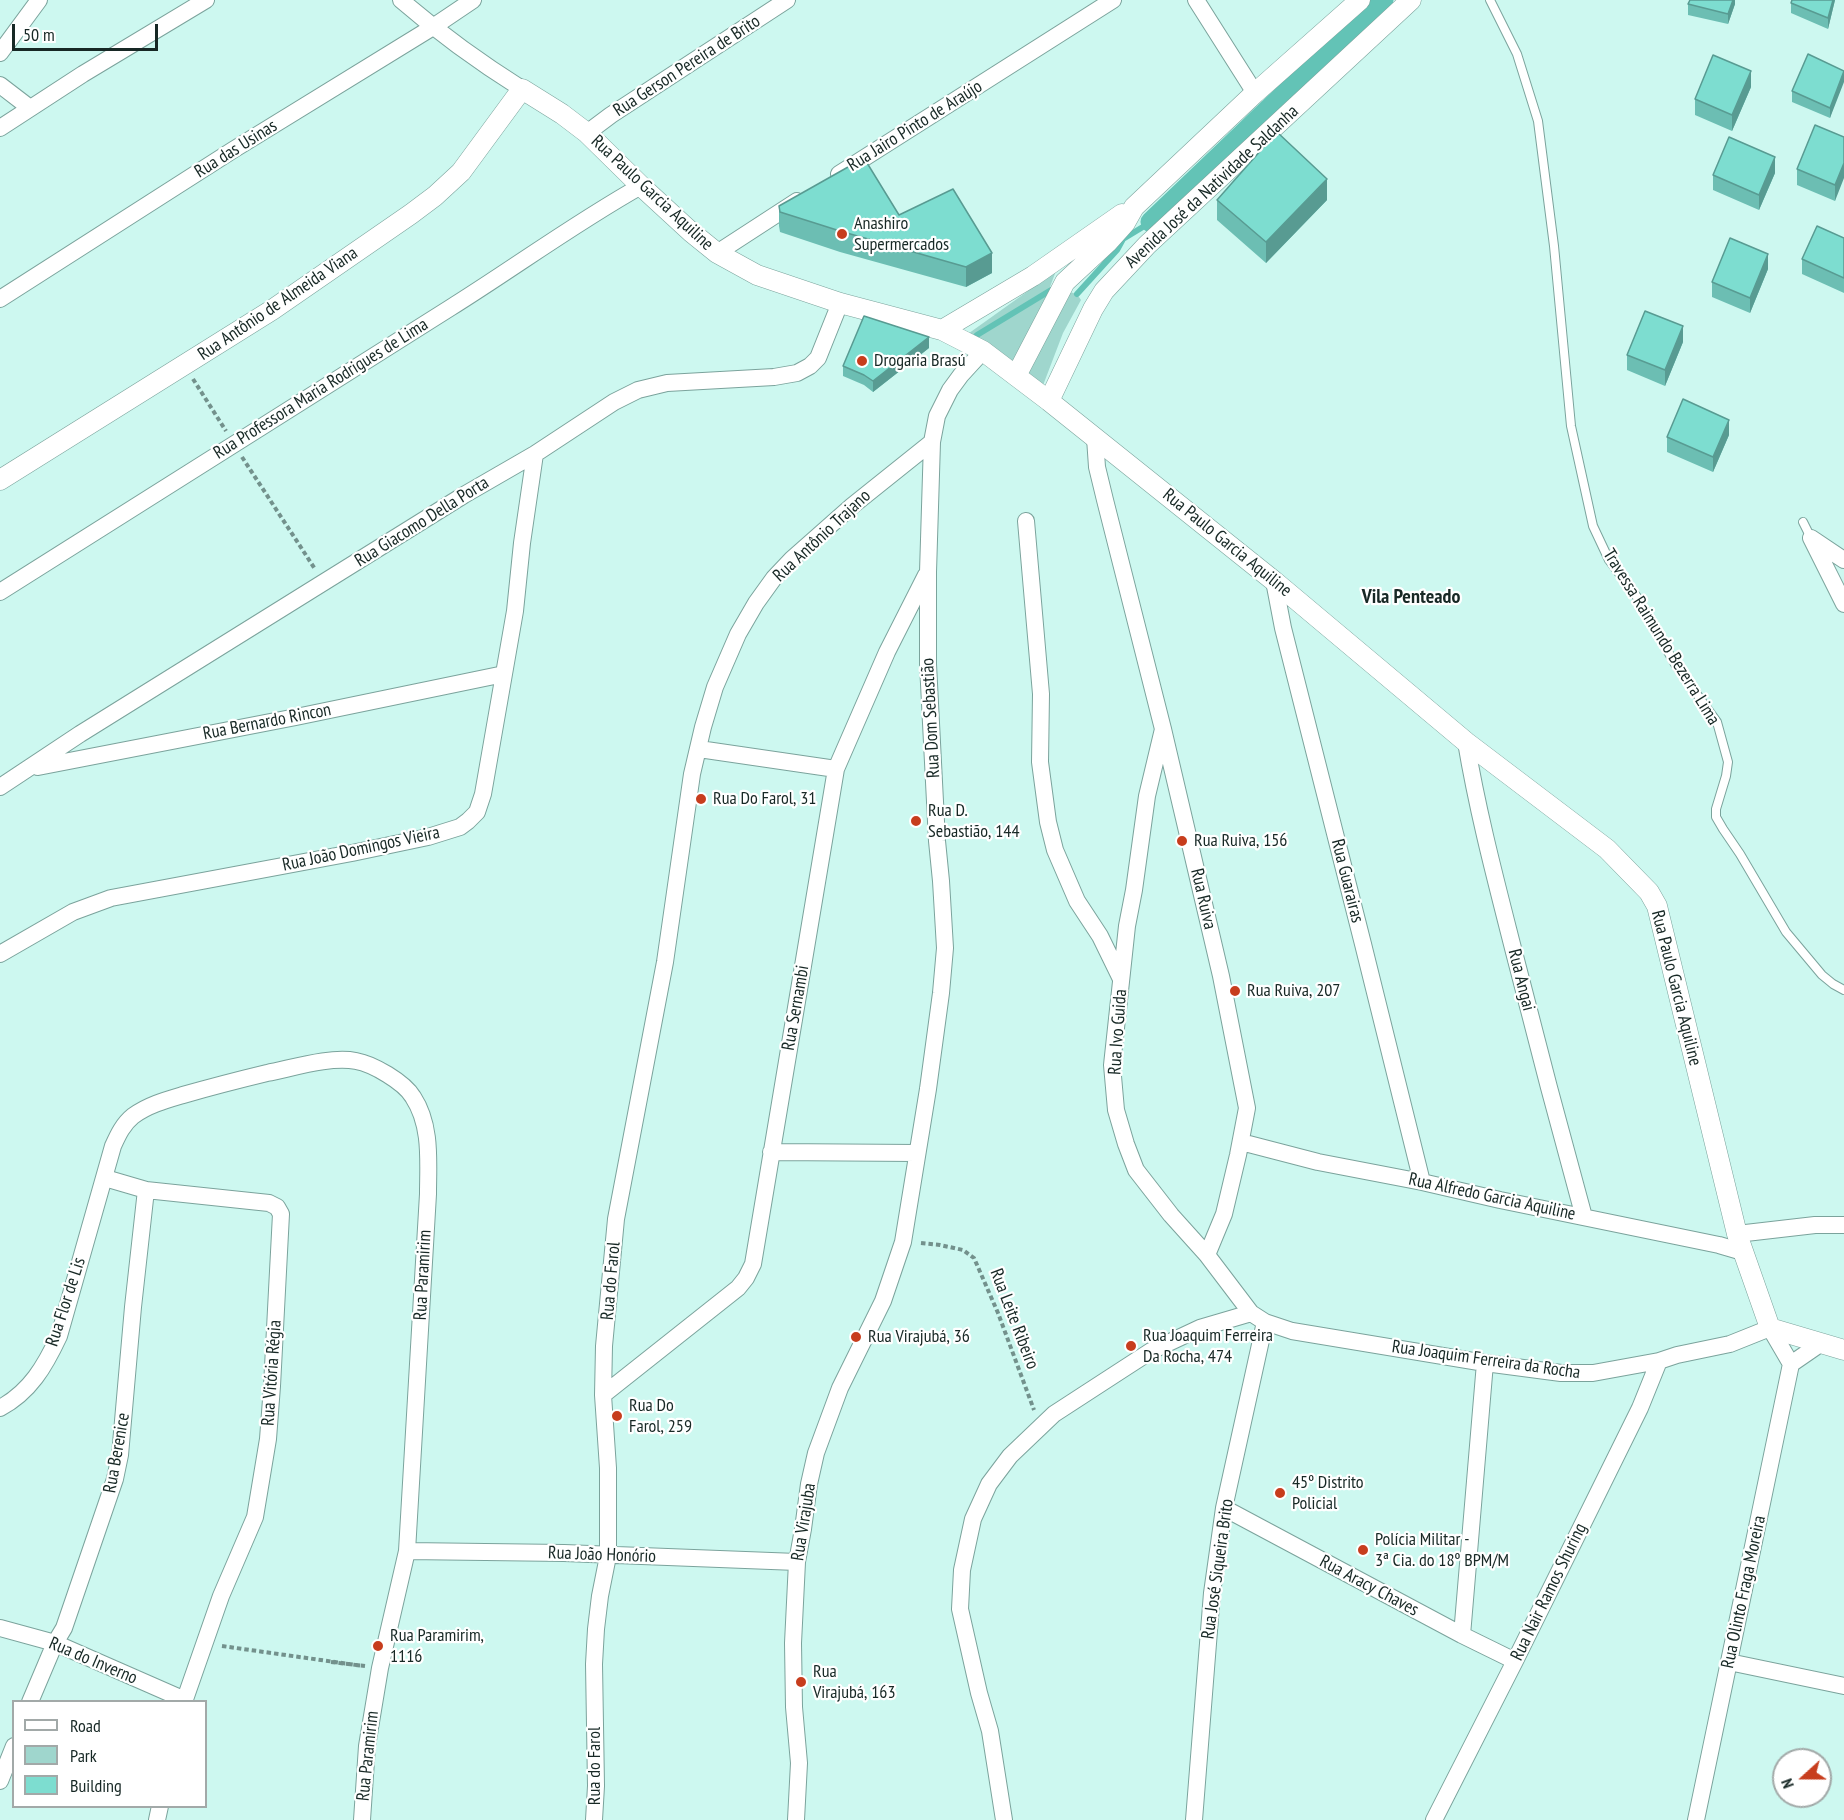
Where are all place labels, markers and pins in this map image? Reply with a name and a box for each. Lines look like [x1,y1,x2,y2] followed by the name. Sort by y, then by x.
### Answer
[854,213,949,256] place label: Anashiro Supermercados
[835,227,849,241] marker: Anashiro Supermercados
[874,350,965,372] place label: Drogaria Brasú
[855,354,869,368] marker: Drogaria Brasú
[713,788,816,810] place label: Rua Do Farol, 31
[694,792,708,806] marker: Rua Do Farol, 31
[928,800,1019,842] place label: Rua D. Sebastião, 144
[909,814,923,828] marker: Rua D. Sebastião, 144
[1194,830,1287,852] place label: Rua Ruiva, 156
[1175,834,1189,848] marker: Rua Ruiva, 156
[1247,980,1340,1002] place label: Rua Ruiva, 207
[1228,984,1242,998] marker: Rua Ruiva, 207
[1143,1325,1273,1368] place label: Rua Joaquim Ferreira Da Rocha, 474
[868,1326,970,1348] place label: Rua Virajubá, 36
[849,1330,863,1344] marker: Rua Virajubá, 36
[1124,1339,1138,1353] marker: Rua Joaquim Ferreira Da Rocha, 474
[629,1395,692,1438] place label: Rua Do Farol, 259
[610,1409,624,1423] marker: Rua Do Farol, 259
[1292,1472,1364,1514] place label: 45º Distrito Policial
[1273,1486,1287,1500] marker: 45º Distrito Policial
[1375,1529,1509,1572] place label: Polícia Militar - 3ª Cia. do 18º BPM/M
[1356,1543,1370,1557] marker: Polícia Militar - 3ª Cia. do 18º BPM/M
[390,1625,484,1668] place label: Rua Paramirim, 1116
[371,1639,385,1653] marker: Rua Paramirim, 1116
[813,1661,896,1704] place label: Rua Virajubá, 163
[794,1675,808,1689] marker: Rua Virajubá, 163

